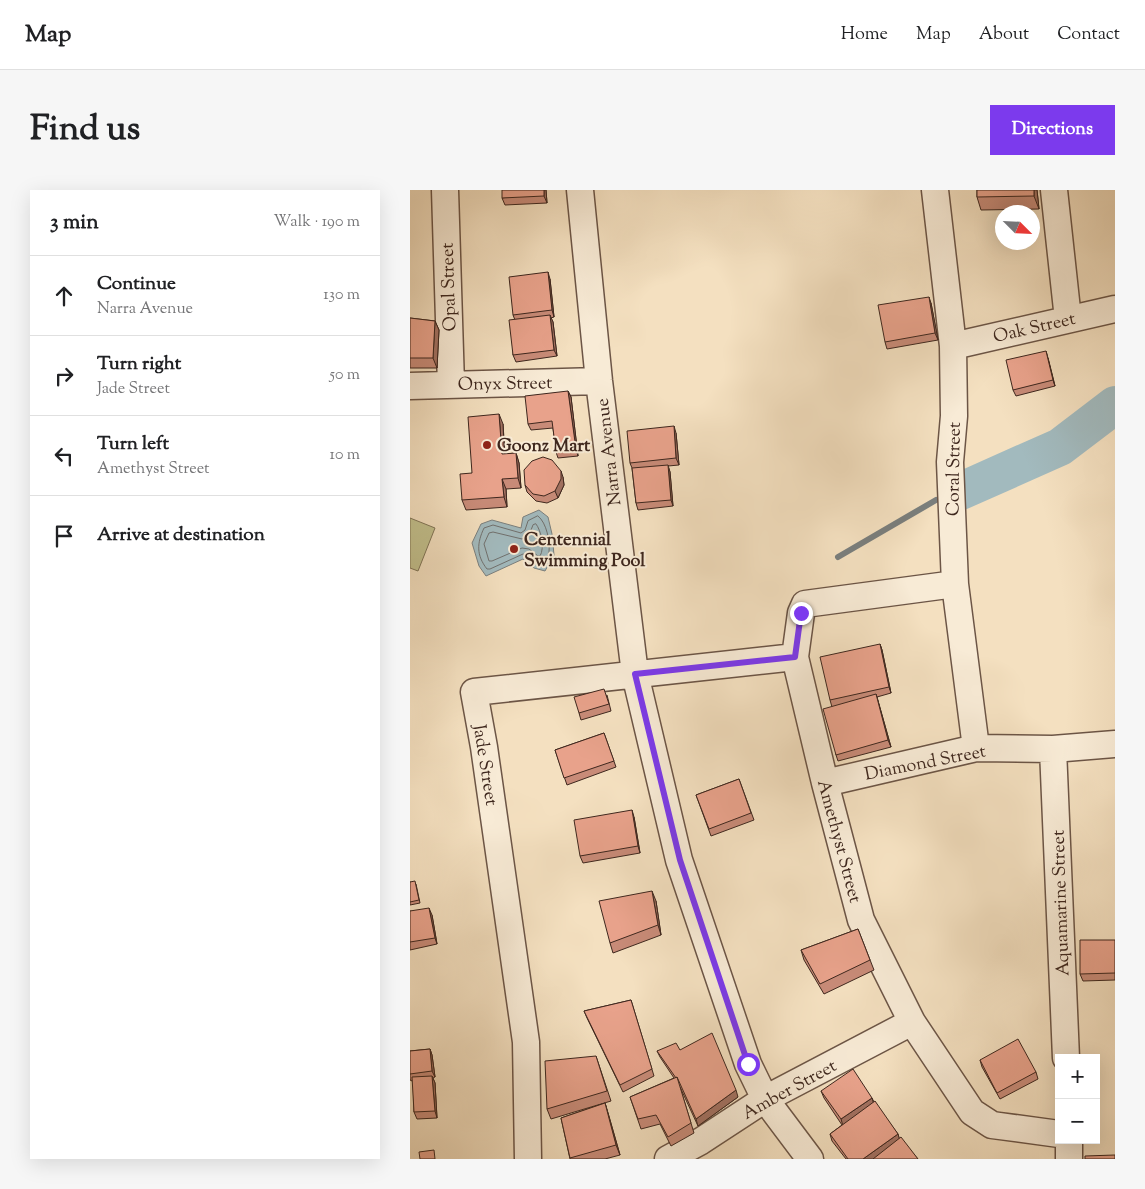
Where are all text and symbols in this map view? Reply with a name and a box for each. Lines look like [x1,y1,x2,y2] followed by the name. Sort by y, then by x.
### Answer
[25,18,71,52] text: Map
[841,22,888,48] text: Home
[916,22,951,48] text: Map
[979,22,1029,48] text: About
[1057,22,1120,48] text: Contact
[30,105,140,156] text: Find us
[990,105,1115,155] button: Directions
[995,205,1040,250] north arrow
[50,208,99,238] text: 3 min
[273,211,360,234] text: Walk · 190 m
[435,242,465,332] street label: Opal Street
[97,271,176,298] text: Continue
[50,282,78,310] icon: ahead
[323,284,360,307] text: 130 m
[97,298,193,321] text: Narra Avenue
[991,307,1078,351] street label: Oak Street
[97,351,181,378] text: Turn right
[50,362,78,390] icon: right
[329,364,360,387] text: 50 m
[458,371,553,399] street label: Onyx Street
[97,378,170,401] text: Jade Street
[590,397,629,507] street label: Narra Avenue
[941,422,969,516] street label: Coral Street
[97,431,169,458] text: Turn left
[497,434,591,460] place label: Goonz Mart
[481,439,493,451] marker: Goonz Mart
[50,442,78,470] icon: left
[330,444,360,467] text: 10 m
[97,458,210,481] text: Amethyst Street
[50,522,78,550] icon: arrive
[97,522,265,549] text: Arrive at destination
[524,528,646,575] place label: Centennial Swimming Pool
[508,543,520,555] marker: Centennial Swimming Pool
[790,602,813,625] route end
[465,722,503,808] street label: Jade Street
[862,739,988,788] street label: Diamond Street
[809,777,867,906] street label: Amethyst Street
[1046,829,1078,976] street label: Aquamarine Street
[737,1053,760,1076] route start
[738,1054,842,1127] street label: Amber Street
[1055,1054,1100,1144] map controls
[1055,1054,1100,1099] button: +
[1055,1099,1100,1144] button: −

